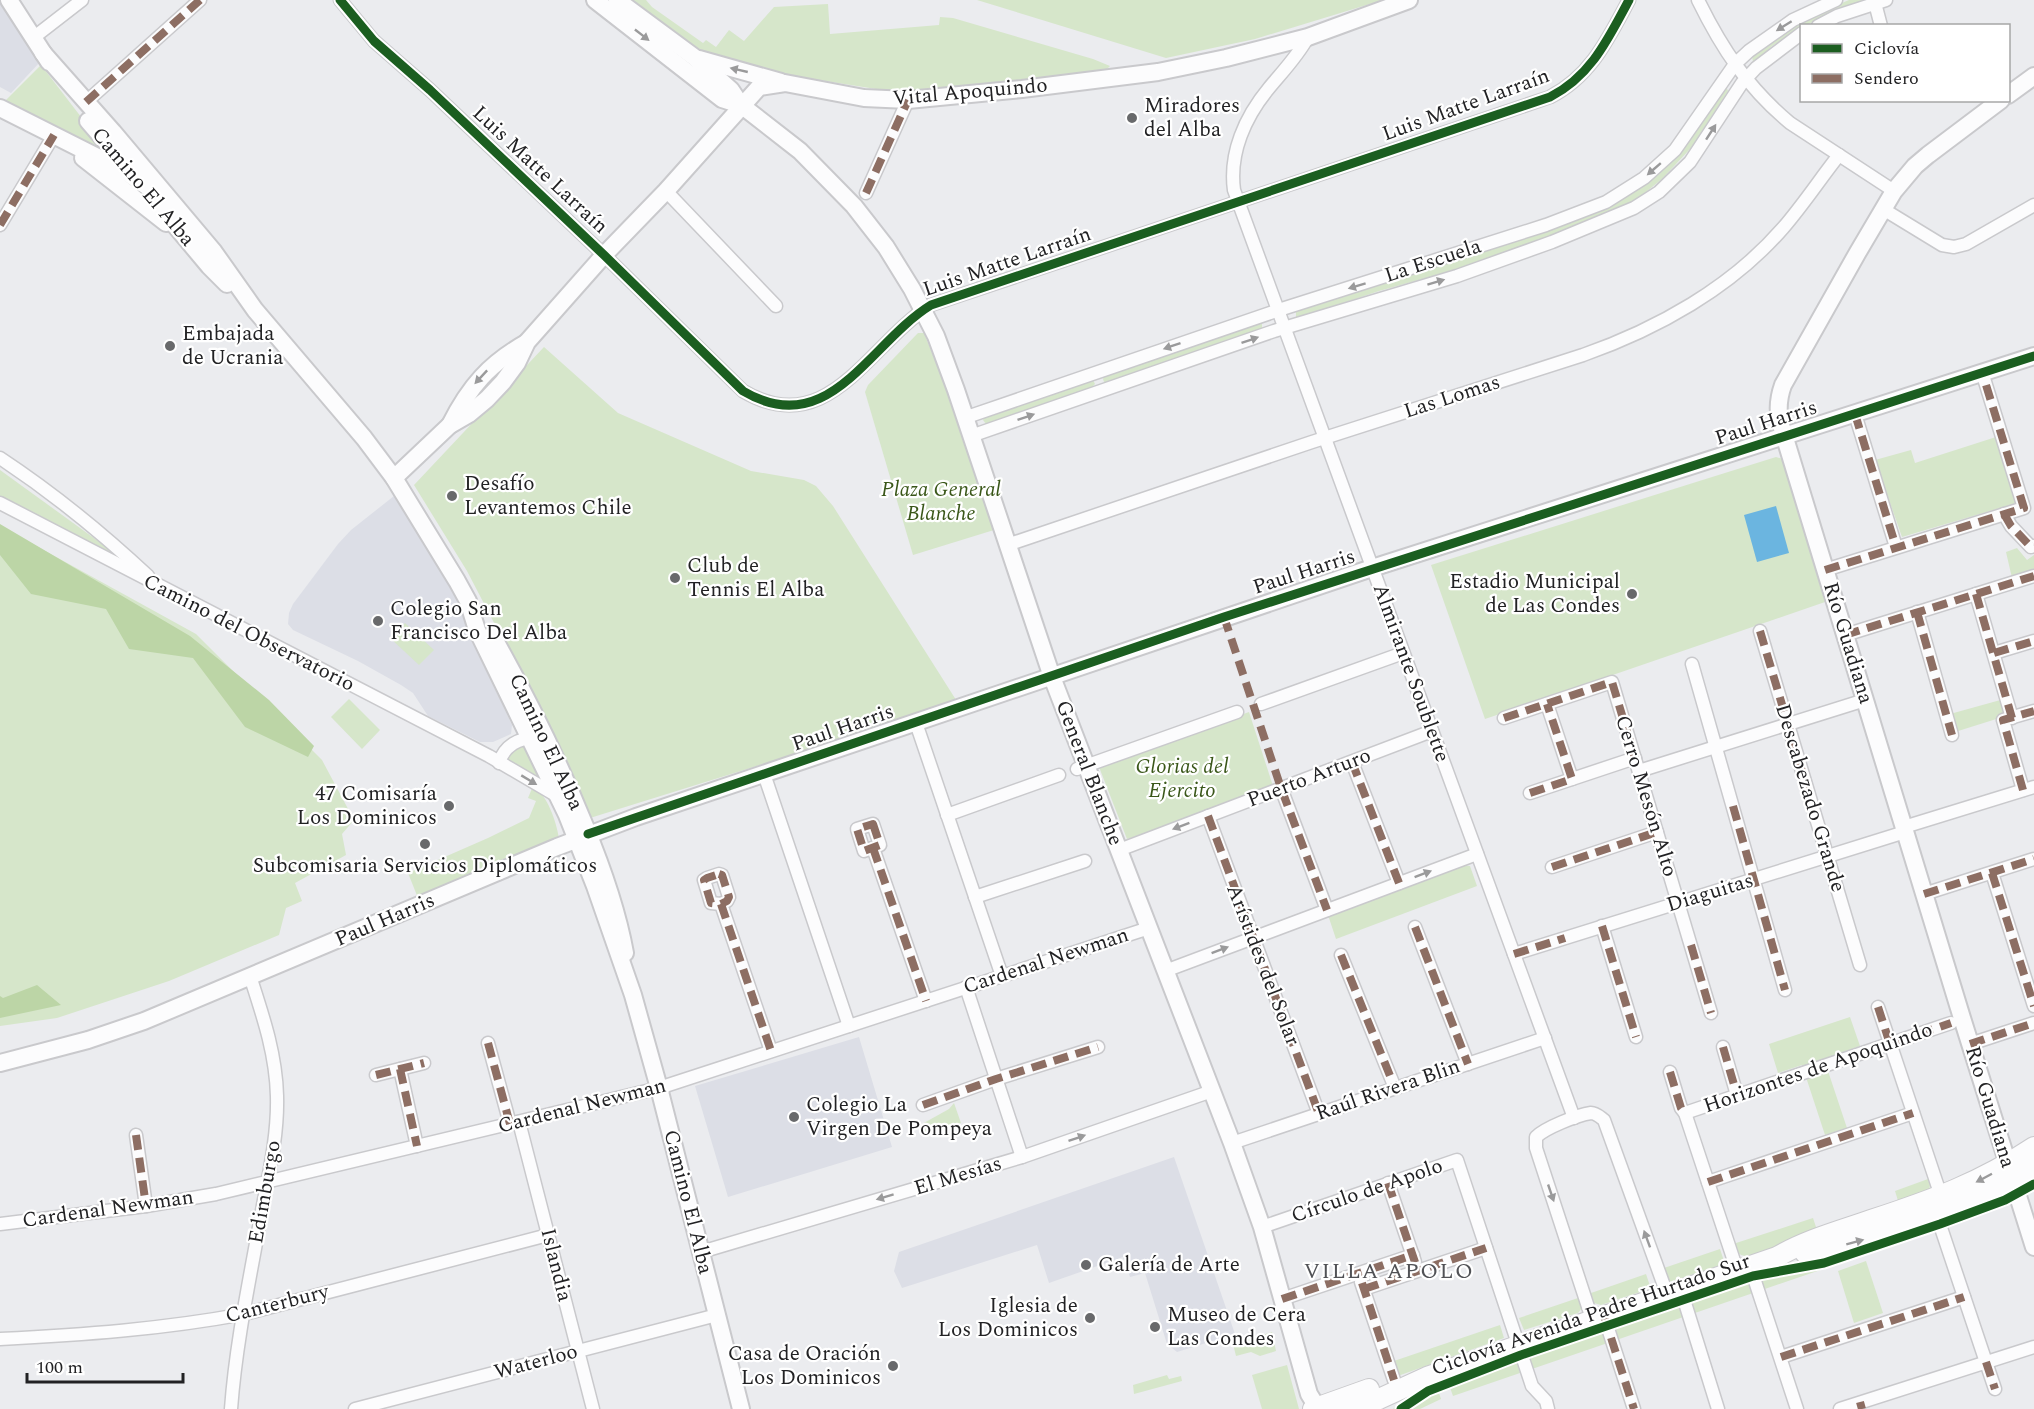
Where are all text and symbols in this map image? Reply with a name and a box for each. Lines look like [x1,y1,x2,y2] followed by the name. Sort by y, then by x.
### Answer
[1776,21,1792,32] one-way arrow
[1800,24,2010,102] legend
[634,29,650,42] one-way arrow
[1854,35,1920,62] text: Ciclovía
[1378,60,1554,150] street label: Luis Matte Larraín
[729,65,748,74] one-way arrow
[1854,65,1919,92] text: Sendero
[891,69,1049,115] street label: Vital Apoquindo
[1144,90,1240,146] place label: Miradores del Alba
[465,98,615,242] street label: Luis Matte Larraín
[1125,111,1139,125] marker: Miradores del Alba
[83,120,203,254] street label: Camino El Alba
[1705,124,1716,140] one-way arrow
[1647,162,1662,175] one-way arrow
[919,218,1095,306] street label: Luis Matte Larraín
[1380,230,1486,292] street label: La Escuela
[1427,277,1445,286] one-way arrow
[1348,282,1366,291] one-way arrow
[182,318,284,374] place label: Embajada de Ucrania
[1241,334,1259,344] one-way arrow
[163,339,177,353] marker: Embajada de Ucrania
[1163,342,1181,352] one-way arrow
[1400,366,1504,428] street label: Las Lomas
[475,369,488,384] one-way arrow
[1711,391,1821,455] street label: Paul Harris
[1017,411,1035,421] one-way arrow
[464,468,632,524] place label: Desafío Levantemos Chile
[881,474,1002,530] park label: Plaza General Blanche
[445,489,459,503] marker: Desafío Levantemos Chile
[1249,540,1359,604] street label: Paul Harris
[687,550,825,606] place label: Club de Tennis El Alba
[138,566,360,700] street label: Camino del Observatorio
[1449,566,1620,622] place label: Estadio Municipal de Las Condes
[668,571,682,585] marker: Club de Tennis El Alba
[1814,578,1882,709] street label: Río Guadiana
[1364,579,1458,767] street label: Almirante Soublette
[1625,587,1639,601] marker: Estadio Municipal de Las Condes
[390,593,568,649] place label: Colegio San Francisco Del Alba
[371,614,385,628] marker: Colegio San Francisco Del Alba
[500,668,592,816] street label: Camino El Alba
[788,696,898,760] street label: Paul Harris
[1047,696,1131,850] street label: General Blanche
[1766,700,1854,896] street label: Descabezado Grande
[1606,711,1686,881] street label: Cerro Mesón Alto
[1242,740,1376,816] street label: Puerto Arturo
[1135,751,1229,807] park label: Glorias del Ejercito
[521,775,537,786] one-way arrow
[297,778,438,834] place label: 47 Comisaría Los Dominicos
[442,799,456,813] marker: 47 Comisaría Los Dominicos
[1172,822,1190,831] one-way arrow
[418,837,432,851] marker: Subcomisaria Servicios Diplomáticos
[253,850,597,882] place label: Subcomisaria Servicios Diplomáticos
[1662,865,1758,921] street label: Diaguitas
[1414,869,1432,879] one-way arrow
[1217,880,1309,1050] street label: Arístides del Solar
[330,885,440,955] street label: Paul Harris
[959,919,1133,1003] street label: Cardenal Newman
[1211,945,1229,955] one-way arrow
[1699,1014,1937,1122] street label: Horizontes de Apoquindo
[1956,1042,2024,1173] street label: Río Guadiana
[1311,1050,1465,1130] street label: Raúl Rivera Blin
[494,1070,670,1142] street label: Cardenal Newman
[806,1089,993,1145] place label: Colegio La Virgen De Pompeya
[787,1110,801,1124] marker: Colegio La Virgen De Pompeya
[655,1126,722,1278] street label: Camino El Alba
[1068,1132,1086,1142] one-way arrow
[240,1138,290,1246] street label: Edimburgo
[910,1147,1006,1205] street label: El Mesías
[1287,1150,1447,1232] street label: Círculo de Apolo
[1975,1172,1993,1182] one-way arrow
[20,1181,196,1237] street label: Cardenal Newman
[1547,1184,1556,1202] one-way arrow
[876,1193,894,1202] one-way arrow
[531,1225,581,1306] street label: Islandia
[1642,1230,1652,1248] one-way arrow
[1846,1237,1864,1246] one-way arrow
[1427,1245,1755,1385] street label: Ciclovía Avenida Padre Hurtado Sur
[1098,1249,1240,1281] place label: Galería de Arte
[1304,1255,1474,1288] district label: VILLA APOLO
[1079,1258,1093,1272] marker: Galería de Arte
[222,1275,333,1332] street label: Canterbury
[938,1290,1078,1346] place label: Iglesia de Los Dominicos
[1167,1299,1307,1355] place label: Museo de Cera Las Condes
[1083,1311,1097,1325] marker: Iglesia de Los Dominicos
[1148,1320,1162,1334] marker: Museo de Cera Las Condes
[491,1336,581,1388] street label: Waterloo
[728,1338,881,1394] place label: Casa de Oración Los Dominicos
[27,1346,183,1384] scale bar
[36,1354,83,1381] text: 100 m
[886,1359,900,1373] marker: Casa de Oración Los Dominicos

